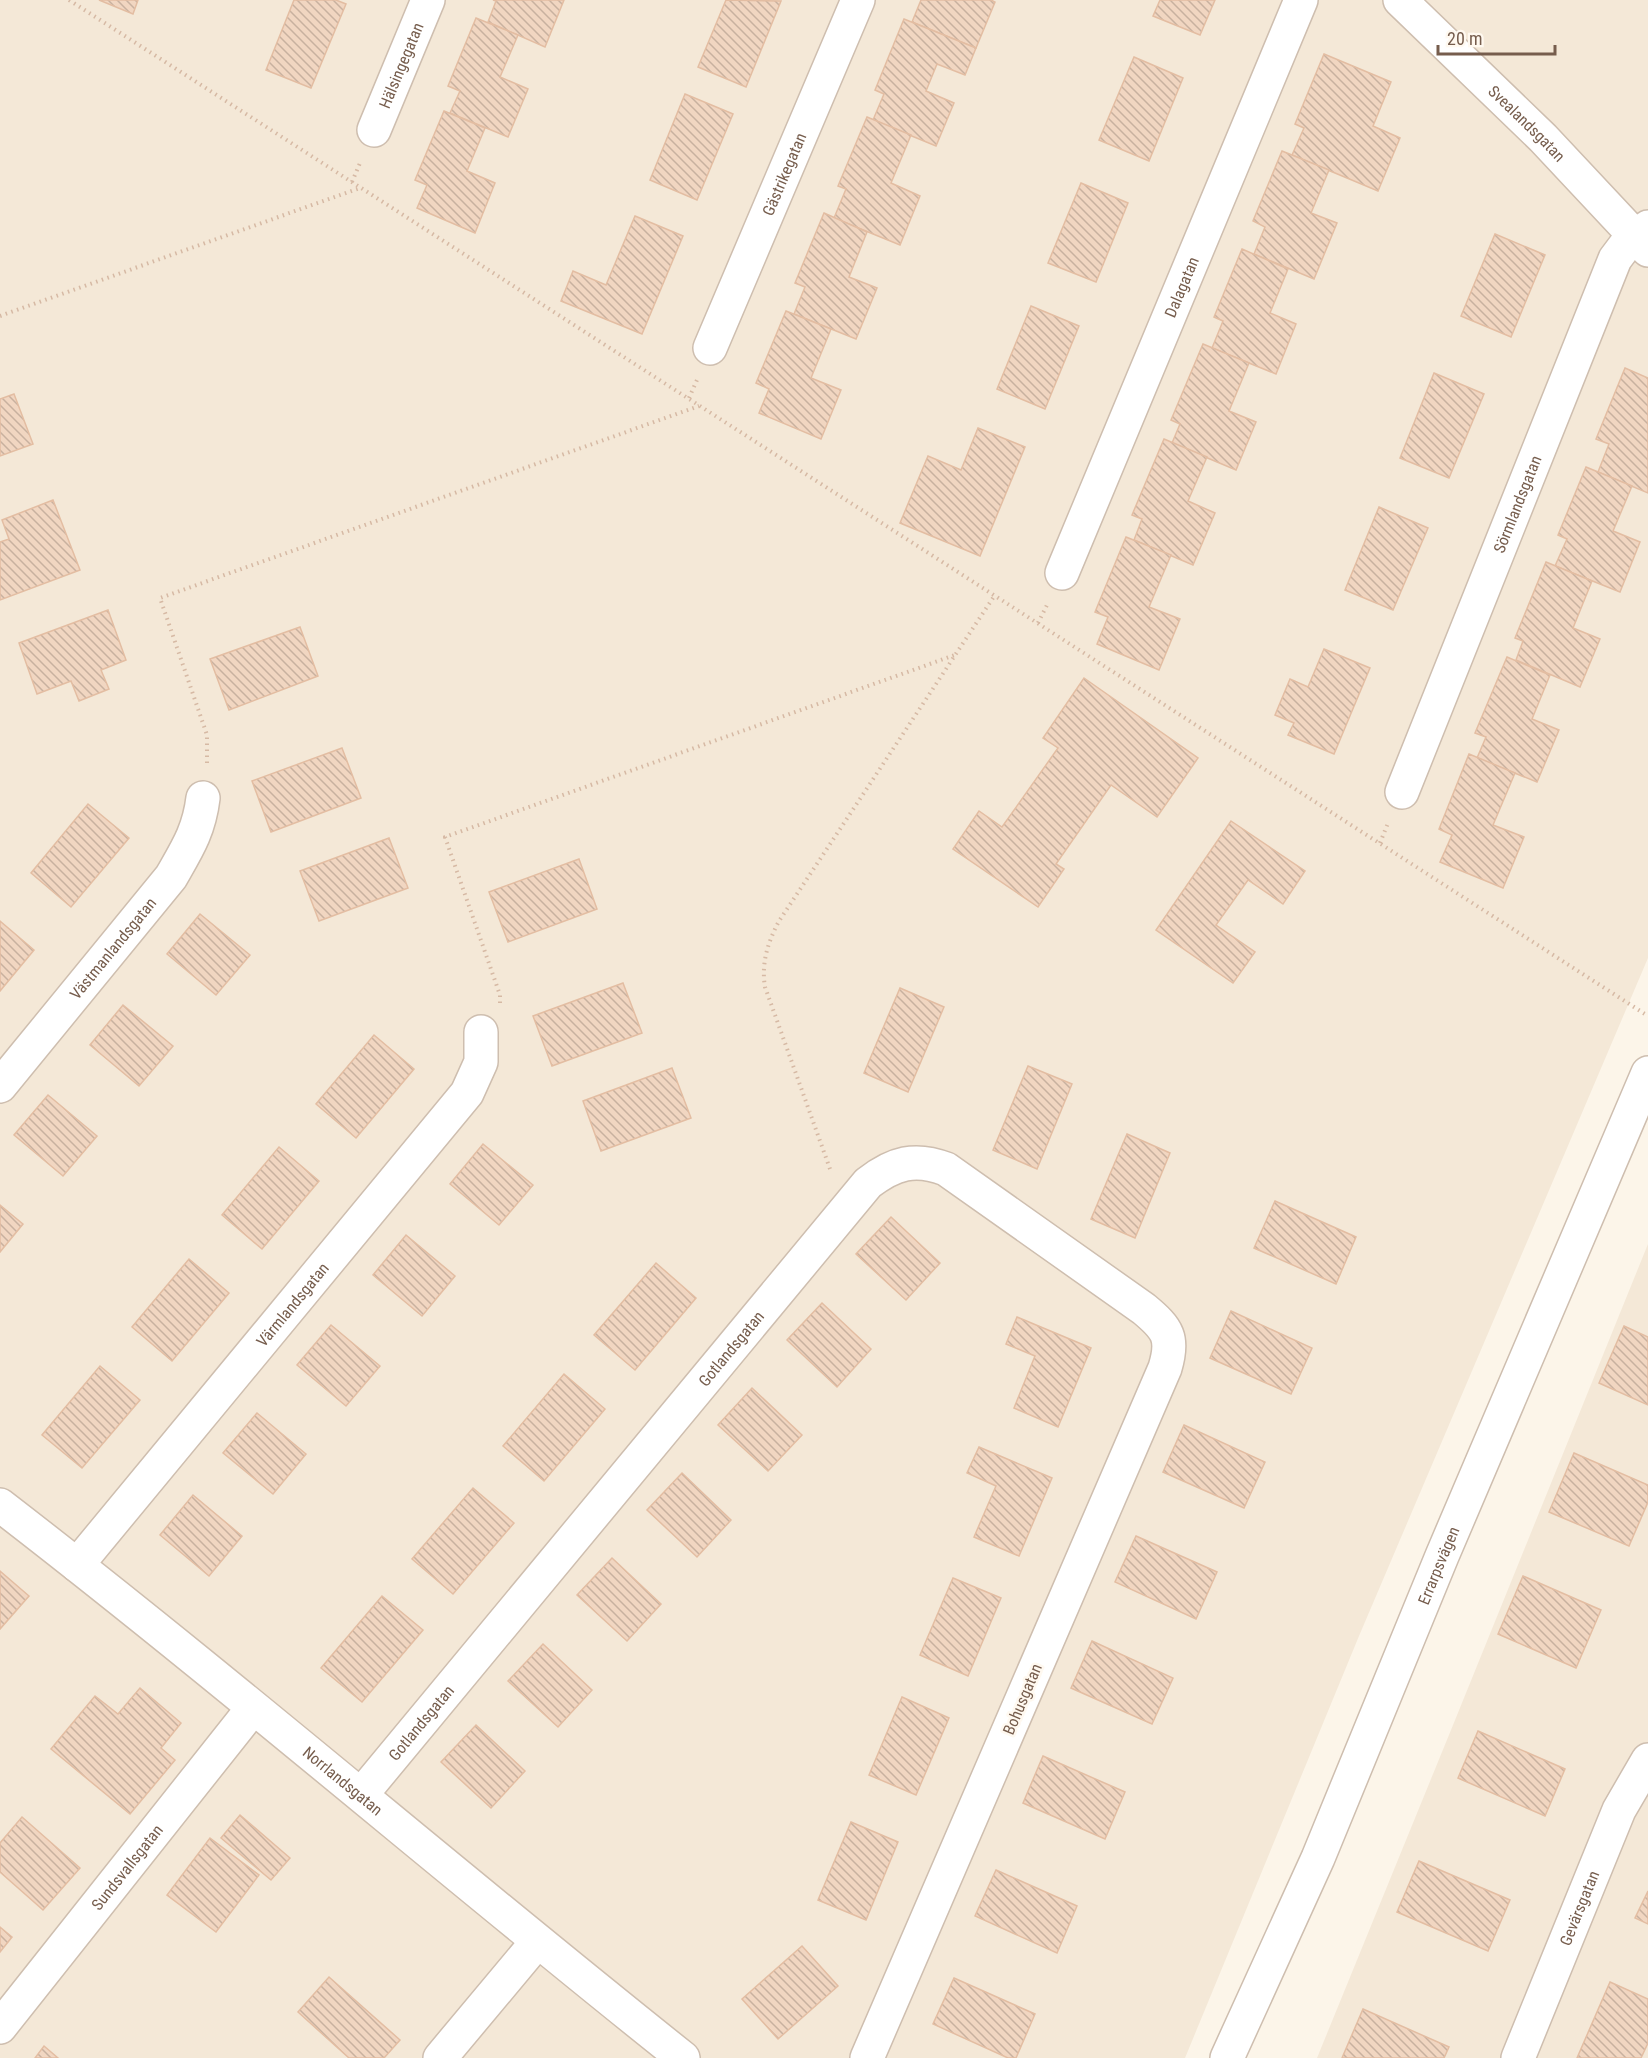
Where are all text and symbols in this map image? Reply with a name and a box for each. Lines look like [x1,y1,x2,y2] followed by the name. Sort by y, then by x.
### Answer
[1438,18,1555,56] scale bar
[375,20,428,111] street label: Hälsingegatan
[1447,28,1482,49] text: 20 m
[1484,82,1569,166] street label: Svealandsgatan
[758,130,810,218] street label: Gästrikegatan
[1161,254,1203,320] street label: Dalagatan
[1490,453,1545,556] street label: Sörmlandsgatan
[66,894,160,1003] street label: Västmanlandsgatan
[252,1259,333,1351] street label: Värmlandsgatan
[695,1307,768,1390] street label: Gotlandsgatan
[1414,1524,1463,1607] street label: Errarpsvägen
[999,1661,1046,1738] street label: Bohusgatan
[385,1681,458,1765] street label: Gotlandsgatan
[299,1743,386,1819] street label: Norrlandsgatan
[87,1821,167,1914] street label: Sundsvallsgatan
[1556,1868,1603,1948] street label: Gevärsgatan

